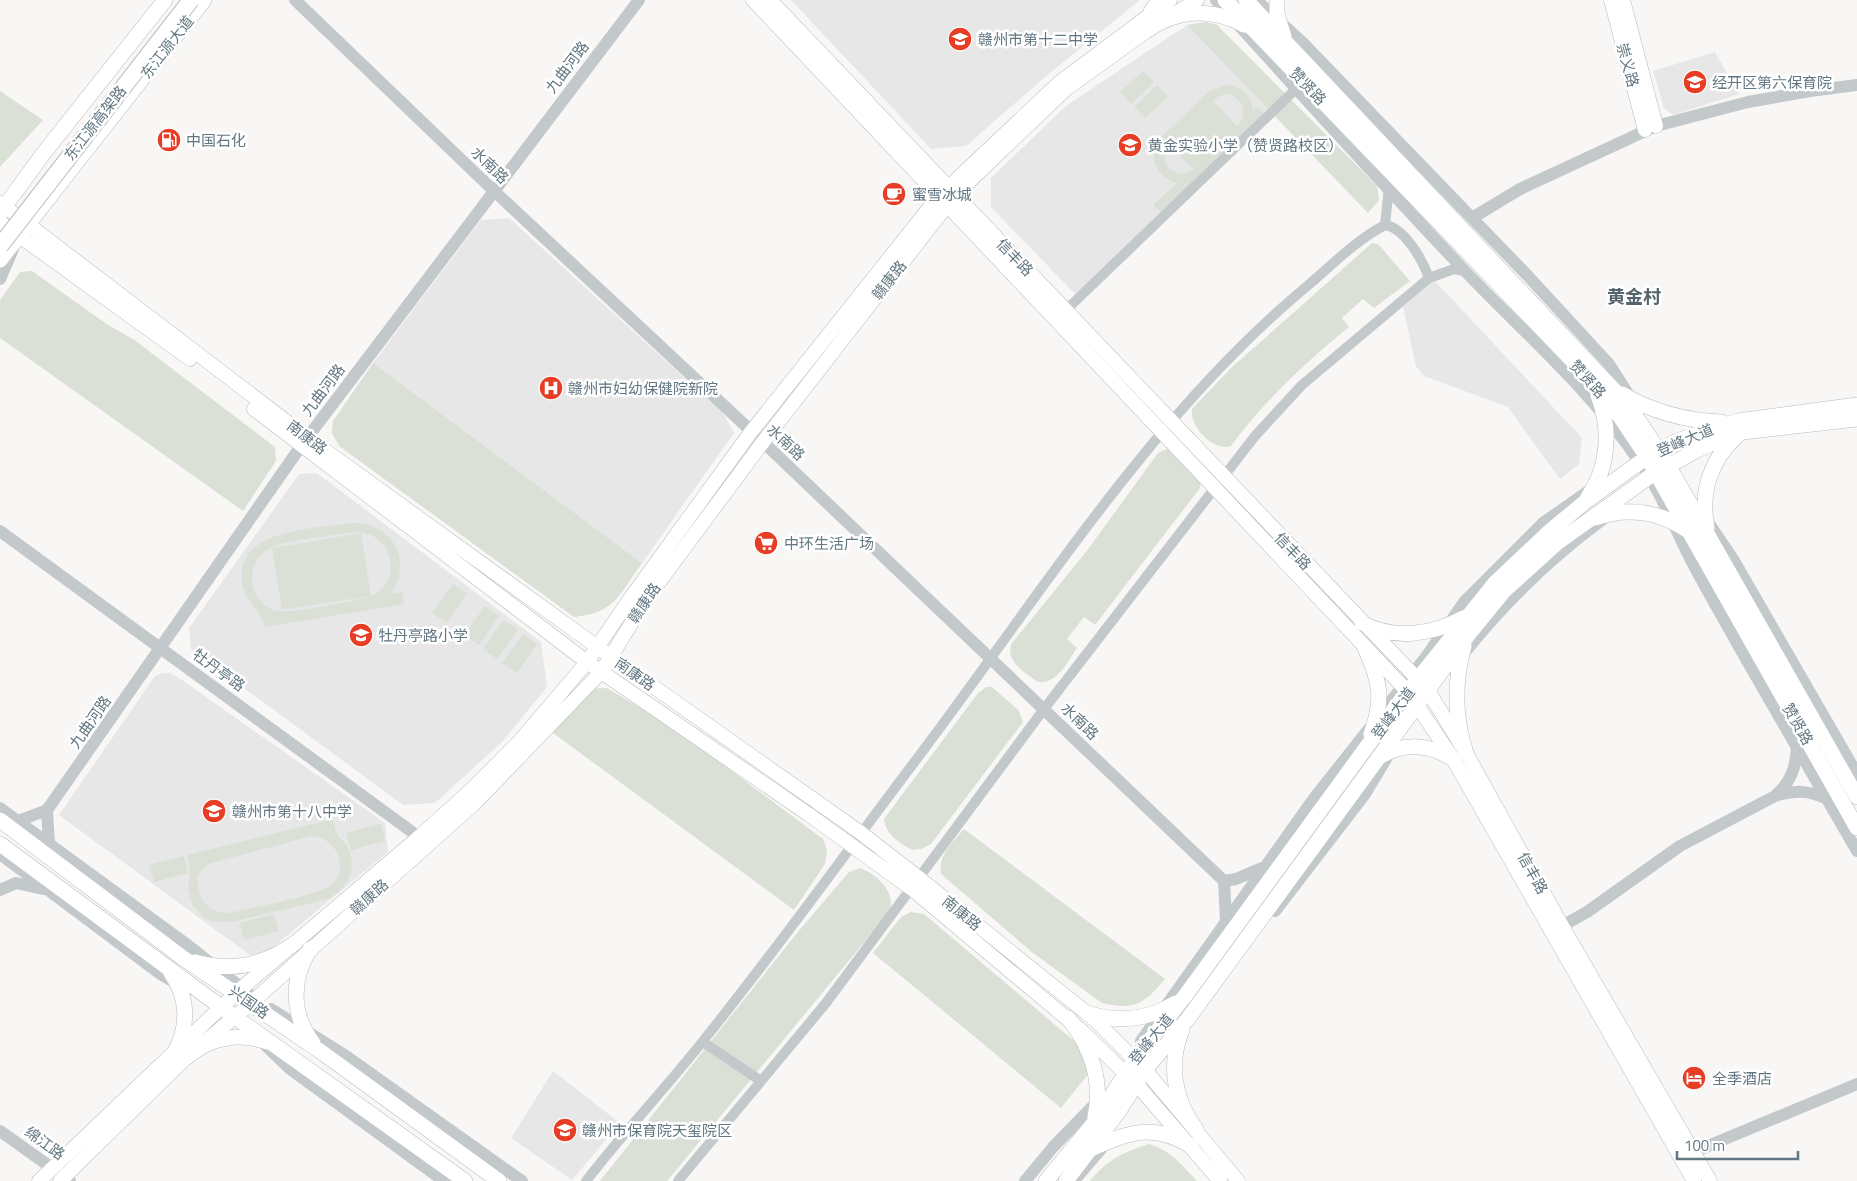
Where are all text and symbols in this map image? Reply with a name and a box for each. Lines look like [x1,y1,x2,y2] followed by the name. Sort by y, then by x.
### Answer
[135,10,199,84] street label: 东江源大道
[947,26,973,52] school or university icon: 赣州市第十二中学
[978,28,1098,51] place label: 赣州市第十二中学
[540,36,594,98] street label: 九曲河路
[1611,40,1645,90] street label: 崇义路
[1284,62,1332,110] street label: 赞贤路
[1682,69,1708,95] school or university icon: 经开区第六保育院
[1712,71,1832,94] place label: 经开区第六保育院
[58,80,132,166] street label: 东江源高架路
[156,127,182,153] fuel station icon: 中国石化
[186,129,246,152] place label: 中国石化
[1117,132,1143,158] school or university icon: 黄金实验小学（赞贤路校区）
[1148,134,1343,157] place label: 黄金实验小学（赞贤路校区）
[466,141,514,189] street label: 水南路
[881,181,907,207] cafe icon: 蜜雪冰城
[912,183,972,206] place label: 蜜雪冰城
[991,233,1039,281] street label: 信丰路
[866,255,912,305] street label: 赣康路
[1607,283,1661,310] district label: 黄金村
[1564,355,1612,403] street label: 赞贤路
[296,359,350,421] street label: 九曲河路
[538,375,564,401] hospital icon: 赣州市妇幼保健院新院
[568,377,718,400] place label: 赣州市妇幼保健院新院
[282,414,332,460] street label: 南康路
[762,418,810,466] street label: 水南路
[1653,418,1717,462] street label: 登峰大道
[1269,527,1317,575] street label: 信丰路
[753,530,779,556] supermarket icon: 中环生活广场
[784,532,874,555] place label: 中环生活广场
[622,578,666,628] street label: 赣康路
[348,622,374,648] school or university icon: 牡丹亭路小学
[378,624,468,647] place label: 牡丹亭路小学
[188,643,250,697] street label: 牡丹亭路
[610,652,660,696] street label: 南康路
[1366,682,1420,744] street label: 登峰大道
[63,691,117,753] street label: 九曲河路
[1056,697,1104,745] street label: 水南路
[1777,699,1819,749] street label: 赞贤路
[201,798,227,824] school or university icon: 赣州市第十八中学
[232,800,352,823] place label: 赣州市第十八中学
[1512,848,1554,898] street label: 信丰路
[345,873,393,921] street label: 赣康路
[937,890,987,936] street label: 南康路
[224,980,274,1024] street label: 兴国路
[1123,1008,1179,1070] street label: 登峰大道
[1681,1065,1707,1091] hotel icon: 全季酒店
[1712,1067,1772,1090] place label: 全季酒店
[552,1117,578,1143] school or university icon: 赣州市保育院天玺院区
[582,1119,732,1142] place label: 赣州市保育院天玺院区
[20,1120,70,1166] street label: 绵江路
[1677,1128,1798,1160] scale bar
[1684,1134,1725,1157] text: 100 m

